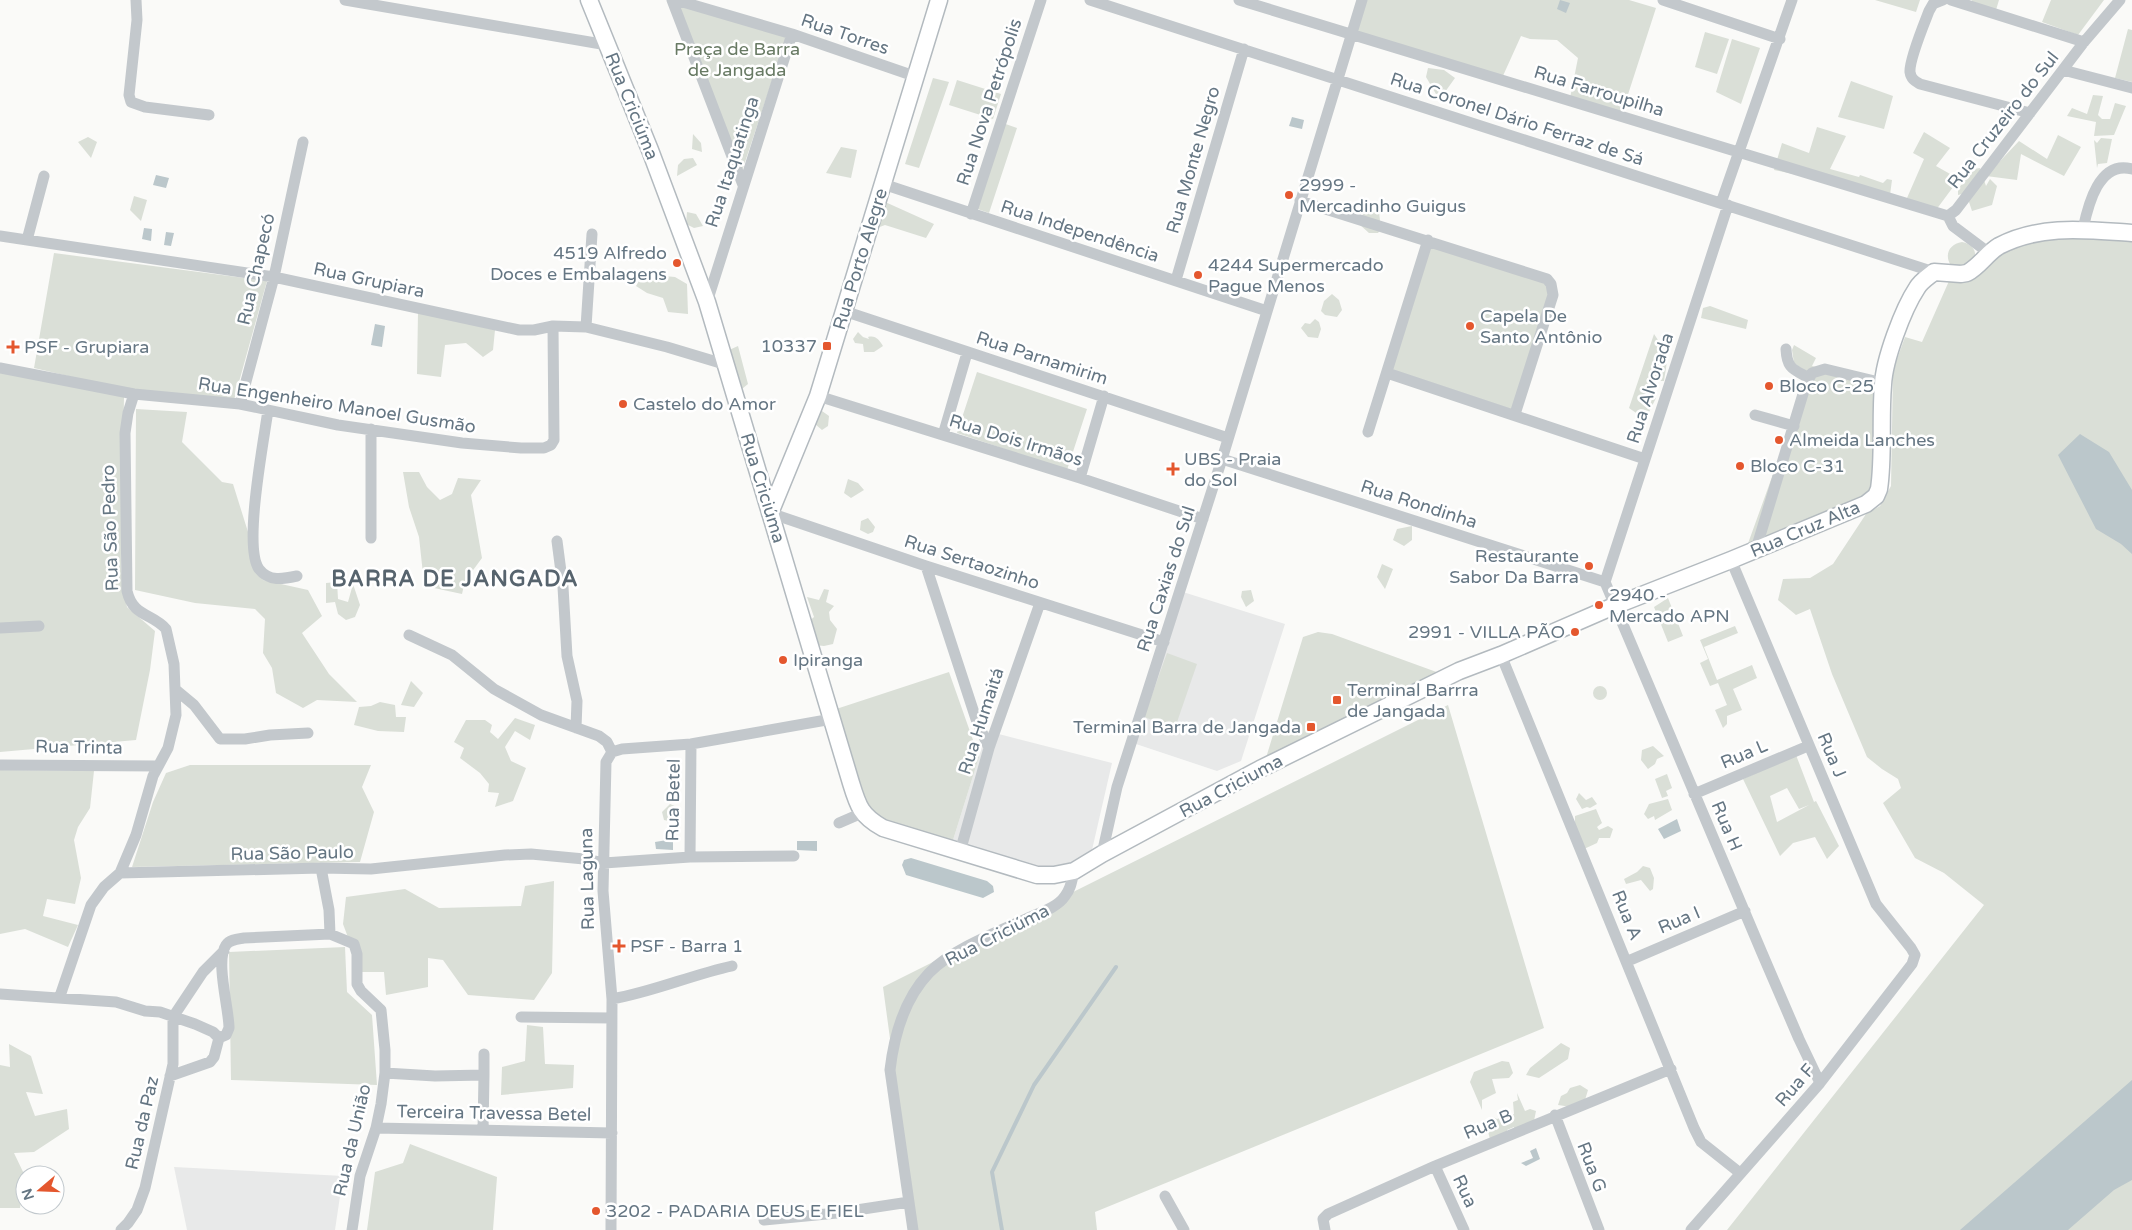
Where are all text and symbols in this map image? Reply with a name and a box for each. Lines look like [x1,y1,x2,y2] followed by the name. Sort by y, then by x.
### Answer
[798,9,892,59] street label: Rua Torres
[952,16,1026,188] street label: Rua Nova Petrópolis
[674,38,800,81] park label: Praça de Barra de Jangada
[1943,47,2063,193] street label: Rua Cruzeiro do Sul
[600,49,664,163] street label: Rua Criciúma
[1531,61,1667,121] street label: Rua Farroupilha
[1387,68,1647,170] street label: Rua Coronel Dário Ferraz de Sá
[1161,84,1225,236] street label: Rua Monte Negro
[700,94,764,230] street label: Rua Itaquatinga
[1299,174,1466,217] place label: 2999 - Mercadinho Guigus
[828,186,892,332] street label: Rua Porto Alegre
[1283,189,1295,201] marker: 2999 - Mercadinho Guigus
[998,195,1162,267] street label: Rua Independência
[232,211,280,327] street label: Rua Chapecó
[490,242,667,285] place label: 4519 Alfredo Doces e Embalagens
[1208,254,1384,297] place label: 4244 Supermercado Pague Menos
[311,257,427,303] street label: Rua Grupiara
[671,257,683,269] marker: 4519 Alfredo Doces e Embalagens
[1192,269,1204,281] marker: 4244 Supermercado Pague Menos
[1480,305,1603,348] place label: Capela De Santo Antônio
[1464,320,1476,332] marker: Capela De Santo Antônio
[973,326,1111,390] street label: Rua Parnamirim
[1622,330,1678,446] street label: Rua Alvorada
[760,335,817,357] place label: 10337
[24,336,149,358] place label: PSF - Grupiara
[6,340,20,354] marker: PSF - Grupiara
[821,340,833,352] marker: 10337
[197,372,477,438] street label: Rua Engenheiro Manoel Gusmão
[1779,375,1874,397] place label: Bloco C-25
[1763,380,1775,392] marker: Bloco C-25
[633,393,776,415] place label: Castelo do Amor
[617,398,629,410] marker: Castelo do Amor
[947,409,1085,471] street label: Rua Dois Irmãos
[1789,429,1935,451] place label: Almeida Lanches
[736,430,790,546] street label: Rua Criciúma
[1773,434,1785,446] marker: Almeida Lanches
[1184,448,1281,491] place label: UBS - Praia do Sol
[1750,455,1845,477] place label: Bloco C-31
[1734,460,1746,472] marker: Bloco C-31
[1166,462,1180,476] marker: UBS - Praia do Sol
[97,464,123,592] street label: Rua São Pedro
[1358,475,1480,533] street label: Rua Rondinha
[1747,496,1863,562] street label: Rua Cruz Alta
[1132,503,1200,655] street label: Rua Caxias do Sul
[902,530,1042,594] street label: Rua Sertaozinho
[1449,545,1579,588] place label: Restaurante Sabor Da Barra
[1583,560,1595,572] marker: Restaurante Sabor Da Barra
[331,566,579,592] district label: BARRA DE JANGADA
[1609,584,1730,627] place label: 2940 - Mercado APN
[1593,599,1605,611] marker: 2940 - Mercado APN
[1408,621,1565,643] place label: 2991 - VILLA PÃO
[1569,626,1581,638] marker: 2991 - VILLA PÃO
[793,649,863,671] place label: Ipiranga
[777,654,789,666] marker: Ipiranga
[953,665,1009,777] street label: Rua Humaitá
[1347,679,1479,722] place label: Terminal Barrra de Jangada
[1331,694,1343,706] marker: Terminal Barrra de Jangada
[1073,716,1301,738] place label: Terminal Barra de Jangada
[1305,721,1317,733] marker: Terminal Barra de Jangada
[1813,729,1851,781] street label: Rua J
[1717,734,1771,774] street label: Rua L
[35,735,123,759] street label: Rua Trinta
[1176,750,1286,822] street label: Rua Criciuma
[661,759,685,841] street label: Rua Betel
[1707,798,1747,854] street label: Rua H
[575,828,599,930] street label: Rua Laguna
[230,841,354,865] street label: Rua São Paulo
[1607,887,1647,943] street label: Rua A
[941,899,1053,971] street label: Rua Criciúma
[1655,901,1703,939] street label: Rua I
[630,935,743,957] place label: PSF - Barra 1
[612,939,626,953] marker: PSF - Barra 1
[1770,1059,1820,1111] street label: Rua F
[121,1074,163,1172] street label: Rua da Paz
[328,1082,376,1198] street label: Rua da União
[396,1100,592,1126] street label: Terceira Travessa Betel
[1460,1104,1516,1144] street label: Rua B
[1572,1139,1612,1195] street label: Rua G
[15,1165,65,1215] north arrow
[1448,1171,1482,1211] street label: Rua
[18,1186,38,1202] text: N
[606,1200,865,1222] place label: 3202 - PADARIA DEUS E FIEL
[590,1205,602,1217] marker: 3202 - PADARIA DEUS E FIEL

